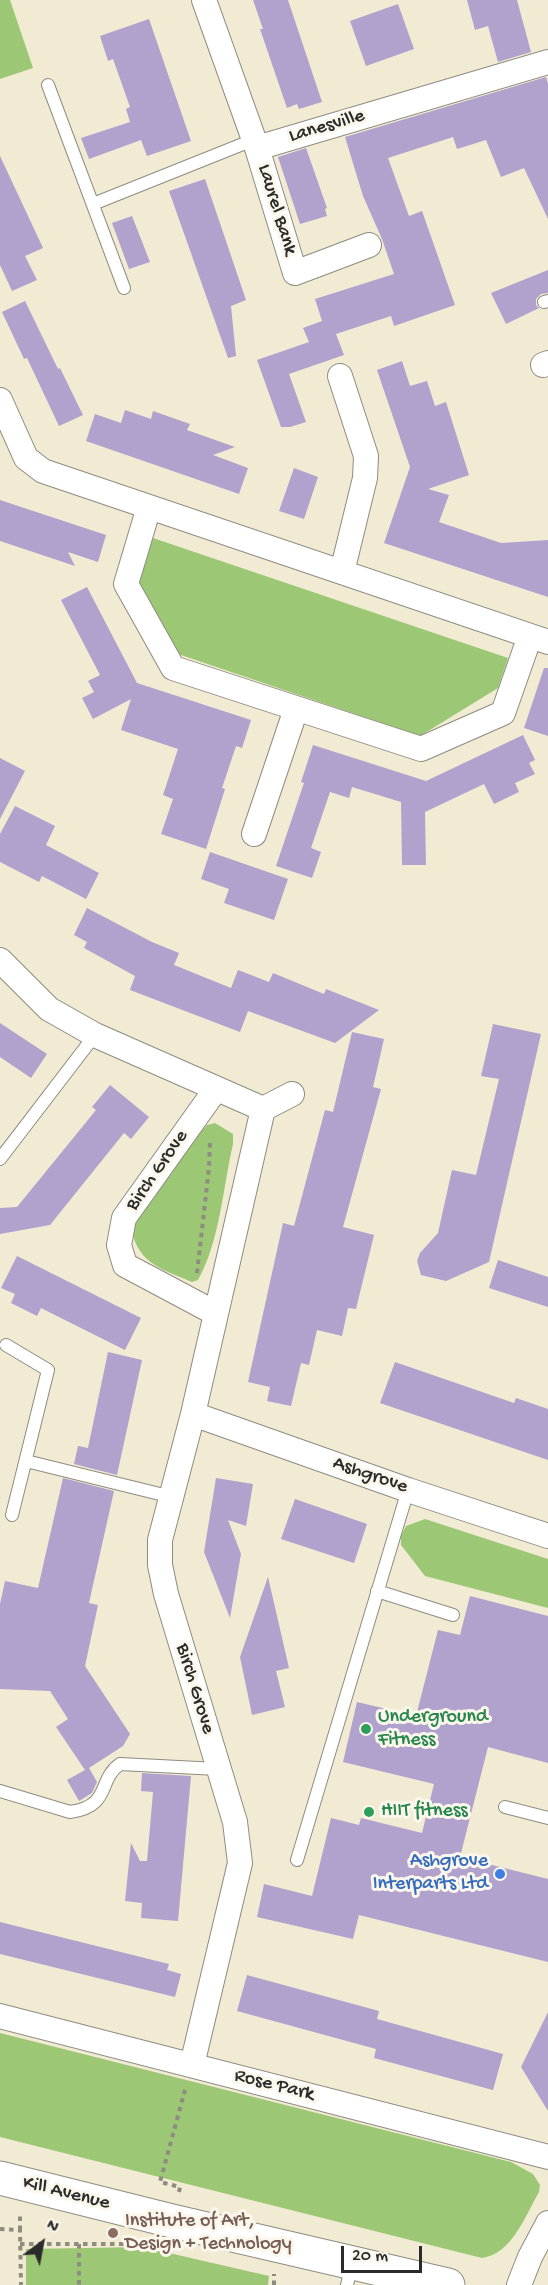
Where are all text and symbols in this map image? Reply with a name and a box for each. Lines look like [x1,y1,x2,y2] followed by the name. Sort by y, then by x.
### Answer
[286,105,368,149] street label: Lanesville
[251,161,301,259] street label: Laurel Bank
[121,1126,195,1216] street label: Birch Grove
[329,1452,411,1500] street label: Ashgrove
[169,1641,219,1737] street label: Birch Grove
[378,1706,488,1753] place label: Underground Fitness
[359,1722,373,1736] marker: Underground Fitness
[381,1800,468,1824] place label: HIIT fitness
[362,1805,376,1819] marker: HIIT fitness
[373,1850,488,1897] place label: Ashgrove Interparts Ltd
[493,1867,507,1881] marker: Ashgrove Interparts Ltd
[232,2065,316,2107] street label: Rose Park
[20,2172,112,2216] street label: Kill Avenue
[125,2210,292,2257] place label: Institute of Art, Design + Technology
[12,2213,72,2273] north arrow
[42,2216,61,2238] text: N
[106,2226,120,2240] marker: Institute of Art, Design + Technology
[344,2234,425,2272] scale bar
[352,2246,388,2267] text: 20 m

